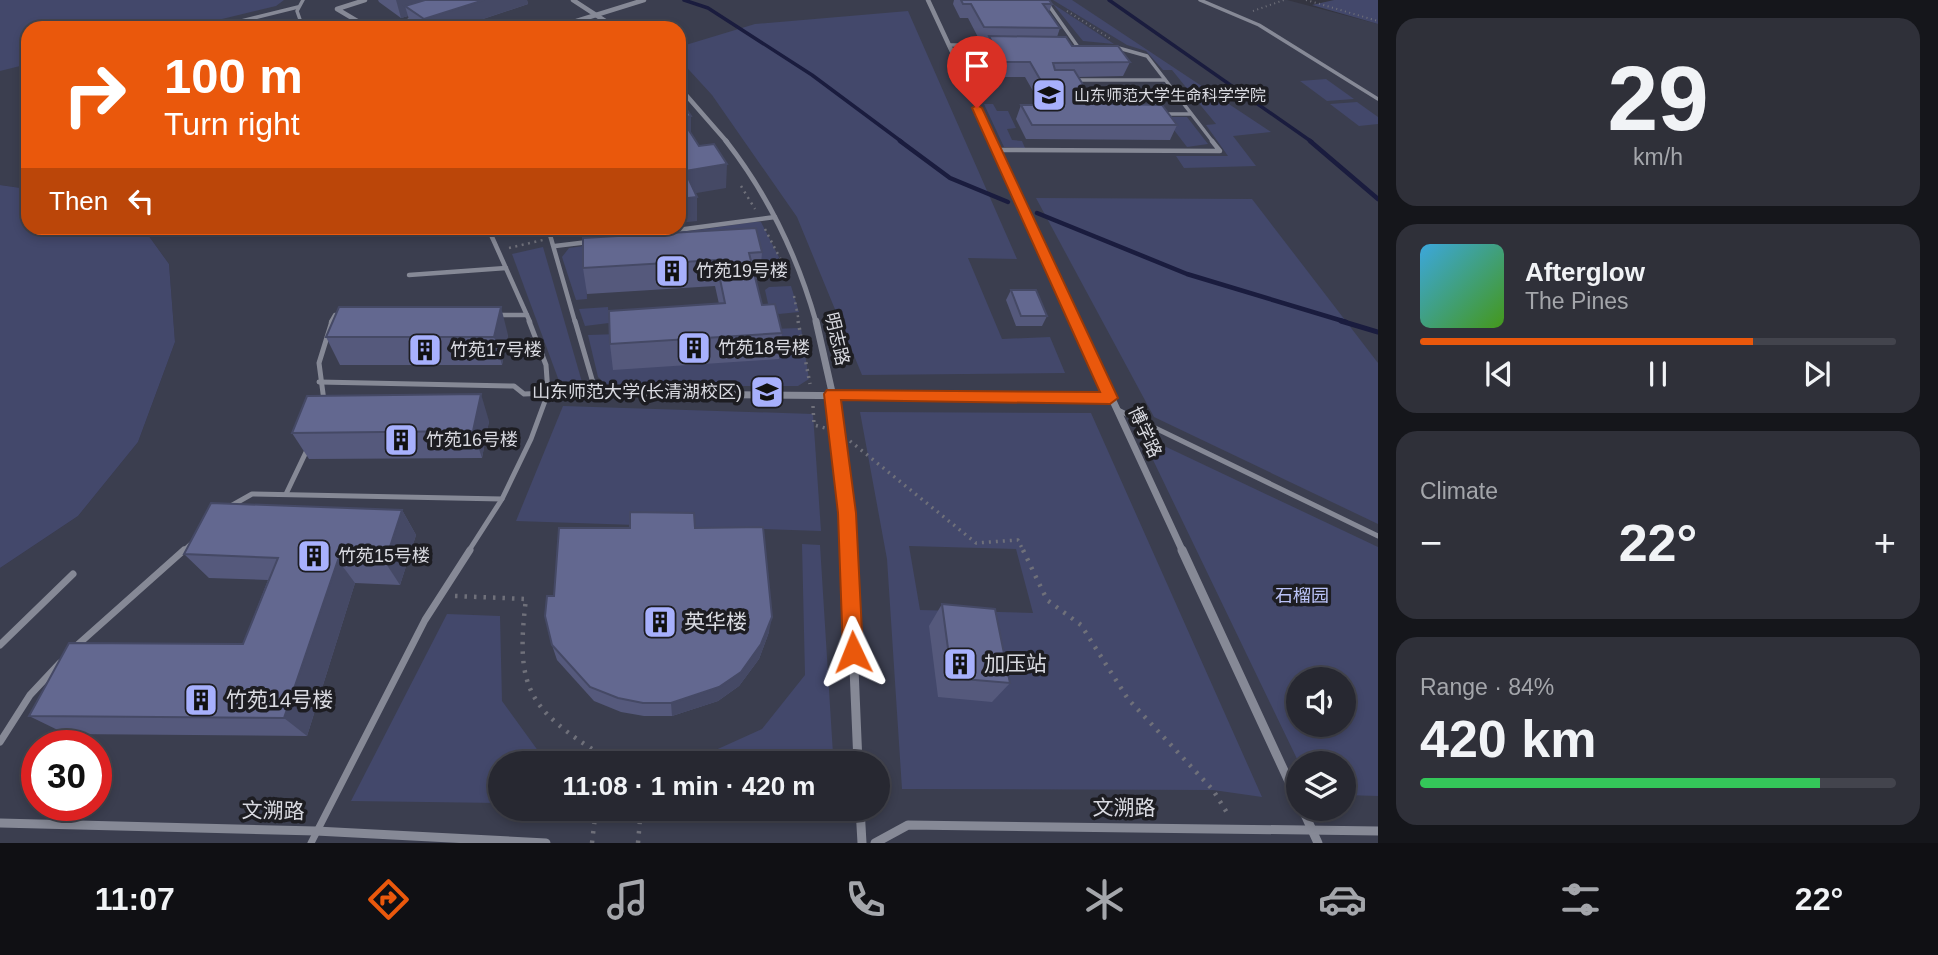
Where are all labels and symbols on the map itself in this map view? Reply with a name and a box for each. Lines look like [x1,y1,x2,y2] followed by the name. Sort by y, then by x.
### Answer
[947,36,1007,108] pin
[1030,76,1068,114] school or university icon: 山东师范大学生命科学学院
[1074,87,1266,104] place label: 山东师范大学生命科学学院
[653,252,691,290] building icon: 竹苑19号楼
[696,261,788,281] place label: 竹苑19号楼
[821,310,853,368] street label: 明志路
[675,329,713,367] building icon: 竹苑18号楼
[406,331,444,369] building icon: 竹苑17号楼
[718,338,810,358] place label: 竹苑18号楼
[450,340,542,360] place label: 竹苑17号楼
[748,373,786,411] school or university icon: 山东师范大学(长清湖校区)
[532,382,742,402] place label: 山东师范大学(长清湖校区)
[1125,403,1165,461] street label: 博学路
[382,421,420,459] building icon: 竹苑16号楼
[426,430,518,450] place label: 竹苑16号楼
[295,537,333,575] building icon: 竹苑15号楼
[338,546,430,566] place label: 竹苑15号楼
[1275,586,1329,606] park label: 石榴园
[641,603,679,641] building icon: 英华楼
[684,610,747,633] place label: 英华楼
[816,615,890,689] position arrow
[941,645,979,683] building icon: 加压站
[984,652,1047,675] place label: 加压站
[182,681,220,719] building icon: 竹苑14号楼
[226,688,333,711] place label: 竹苑14号楼
[21,730,112,821] speed limit sign: 30
[1093,796,1156,819] street label: 文溯路
[241,798,305,823] street label: 文溯路

